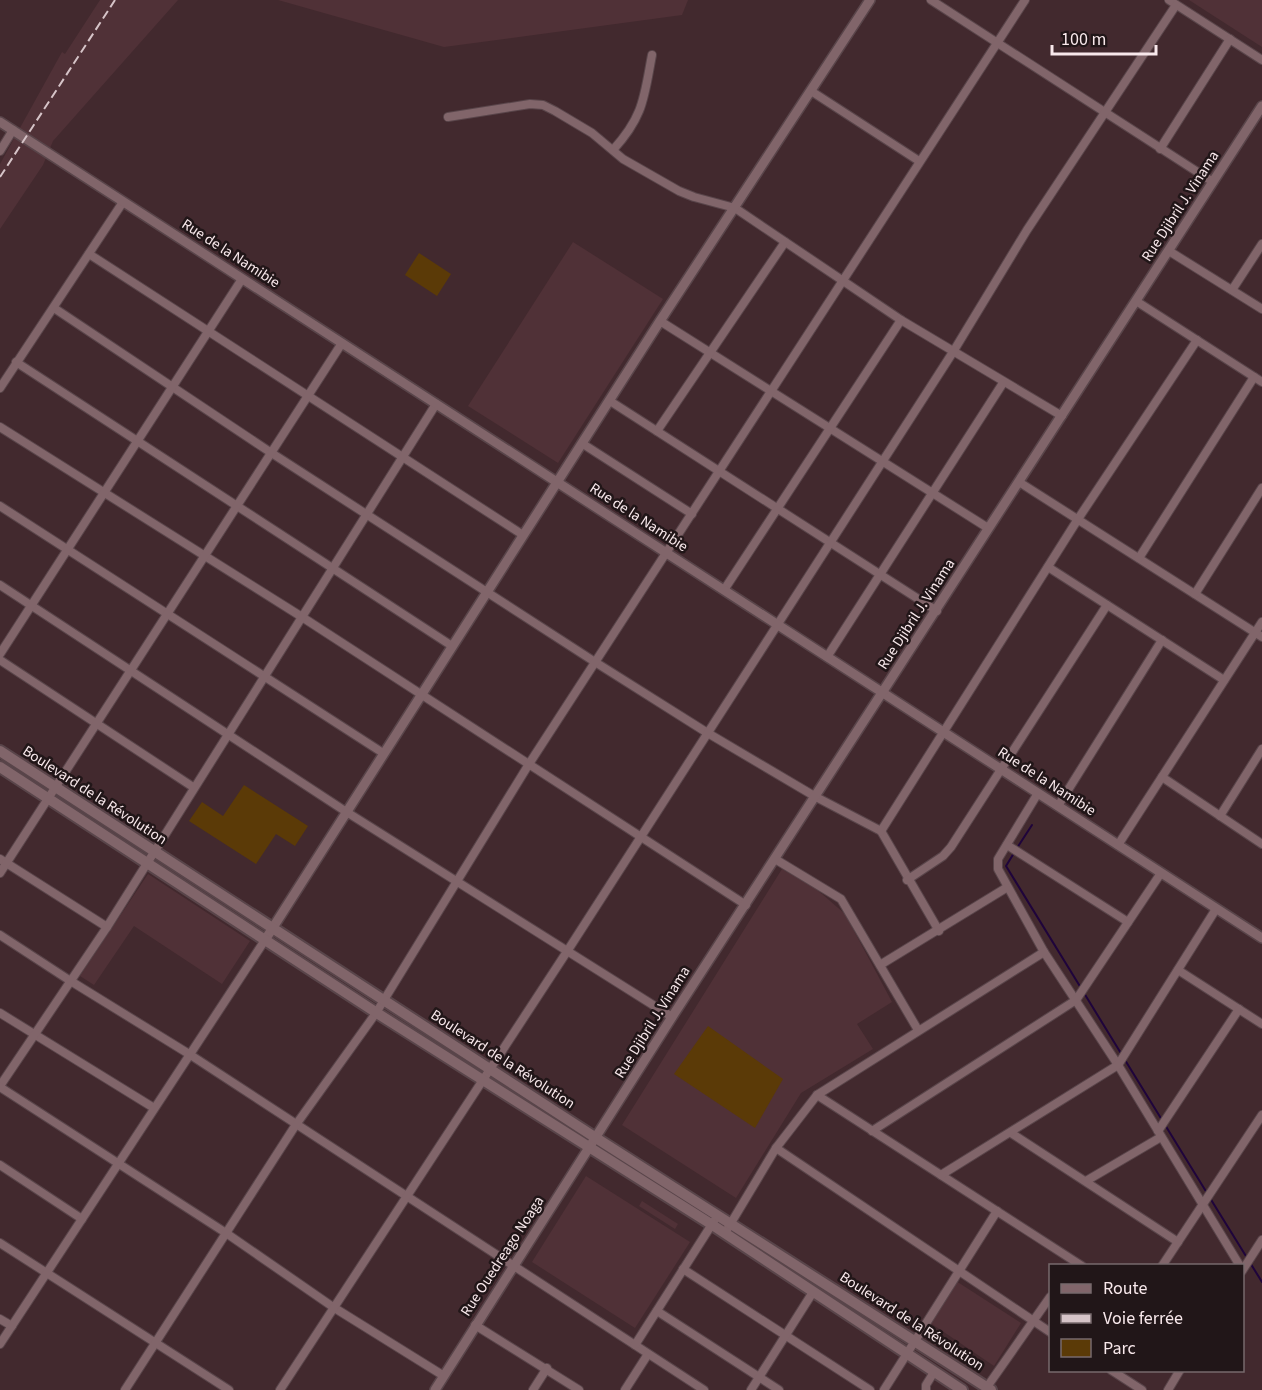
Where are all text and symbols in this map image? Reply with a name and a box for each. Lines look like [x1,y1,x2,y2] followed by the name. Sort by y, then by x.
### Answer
[1052,18,1156,56] scale bar
[1061,27,1106,52] text: 100 m
[1137,147,1224,266] street label: Rue Djibril J. Vinama
[178,214,284,293] street label: Rue de la Namibie
[586,478,692,557] street label: Rue de la Namibie
[873,555,960,674] street label: Rue Djibril J. Vinama
[18,741,171,850] street label: Boulevard de la Révolution
[994,742,1100,821] street label: Rue de la Namibie
[609,962,695,1082] street label: Rue Djibril J. Vinama
[426,1005,579,1114] street label: Boulevard de la Révolution
[456,1192,549,1320] street label: Rue Ouedreago Noaga
[1049,1264,1244,1372] legend
[835,1267,988,1376] street label: Boulevard de la Révolution
[1103,1276,1147,1301] text: Route
[1103,1306,1183,1331] text: Voie ferrée
[1103,1336,1136,1361] text: Parc

